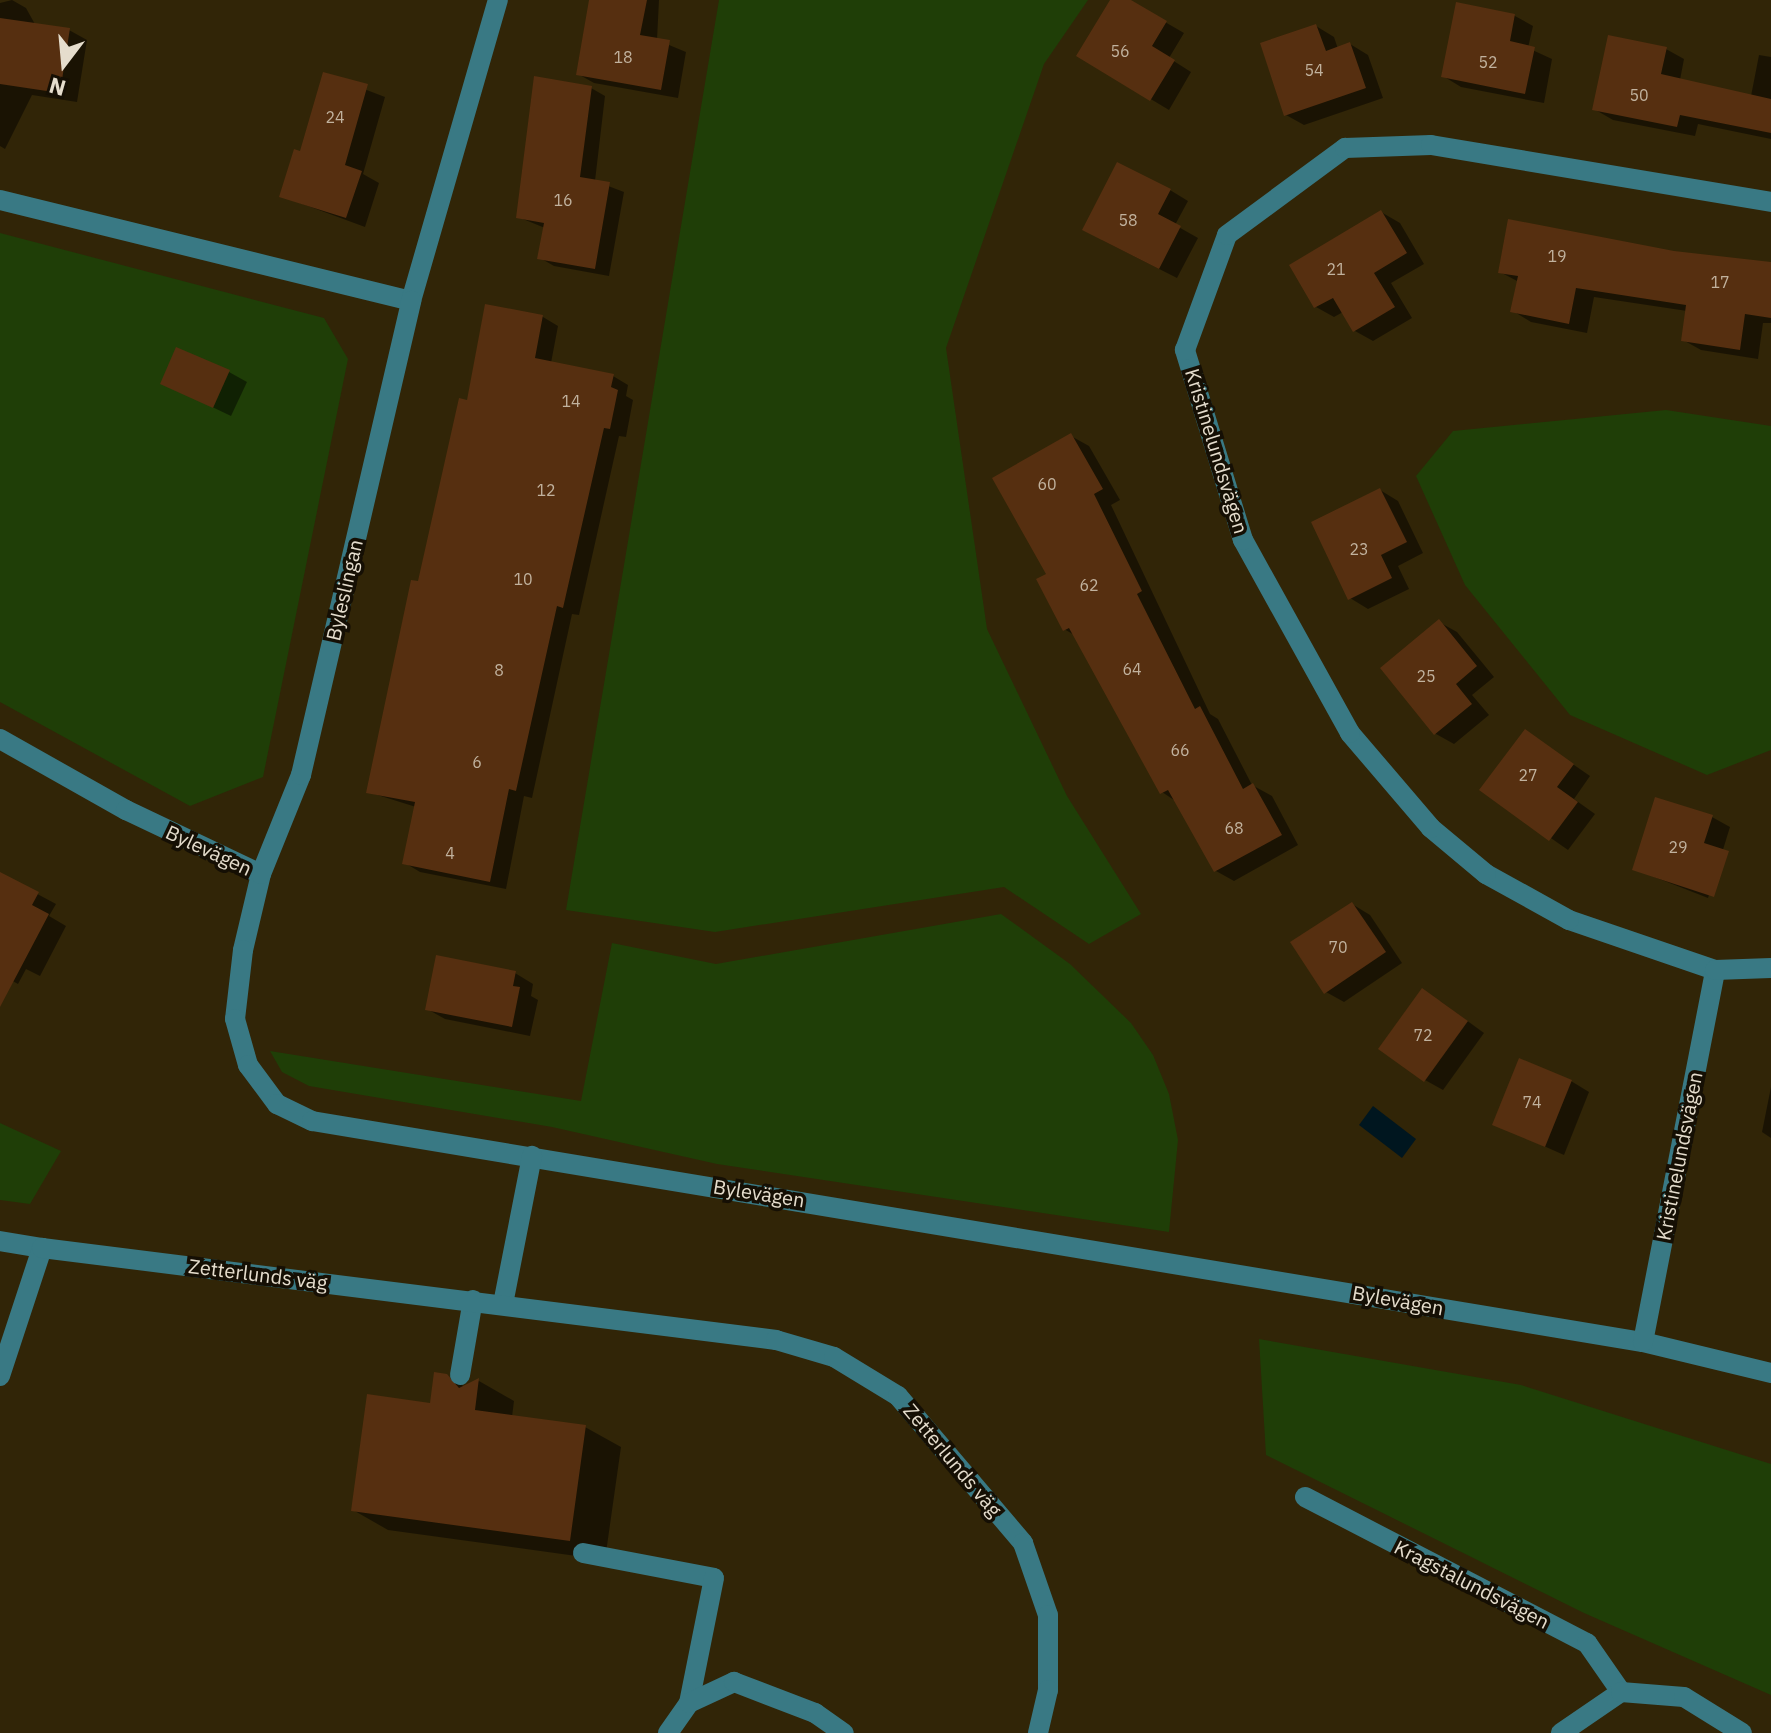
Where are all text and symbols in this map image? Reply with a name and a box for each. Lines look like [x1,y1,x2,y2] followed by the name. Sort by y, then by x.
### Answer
[24,24,104,104] north arrow
[1110,41,1130,61] house number: 56
[613,47,633,67] house number: 18
[1478,52,1498,72] house number: 52
[1304,60,1324,80] house number: 54
[46,71,69,104] text: N
[1629,85,1649,105] house number: 50
[325,107,345,127] house number: 24
[553,190,573,210] house number: 16
[1118,210,1138,230] house number: 58
[1547,246,1567,266] house number: 19
[1326,259,1346,279] house number: 21
[1710,272,1730,292] house number: 17
[1181,366,1253,536] street label: Kristinelundsvägen
[561,391,581,411] house number: 14
[1037,474,1057,494] house number: 60
[536,480,556,500] house number: 12
[321,537,367,643] street label: Byleslingan
[1349,539,1369,559] house number: 23
[513,569,533,589] house number: 10
[1079,575,1099,595] house number: 62
[1122,659,1142,679] house number: 64
[494,660,504,680] house number: 8
[1416,666,1436,686] house number: 25
[1170,740,1190,760] house number: 66
[472,752,482,772] house number: 6
[1518,765,1538,785] house number: 27
[1224,818,1244,838] house number: 68
[162,820,256,880] street label: Bylevägen
[1668,837,1688,857] house number: 29
[445,843,455,863] house number: 4
[1328,937,1348,957] house number: 70
[1413,1025,1433,1045] house number: 72
[1651,1070,1707,1242] street label: Kristinelundsvägen
[1522,1092,1542,1112] house number: 74
[712,1174,806,1212] street label: Bylevägen
[187,1254,329,1294] street label: Zetterlunds väg
[1351,1280,1445,1320] street label: Bylevägen
[899,1399,1007,1521] street label: Zetterlunds väg
[1391,1535,1553,1633] street label: Kragstalundsvägen

